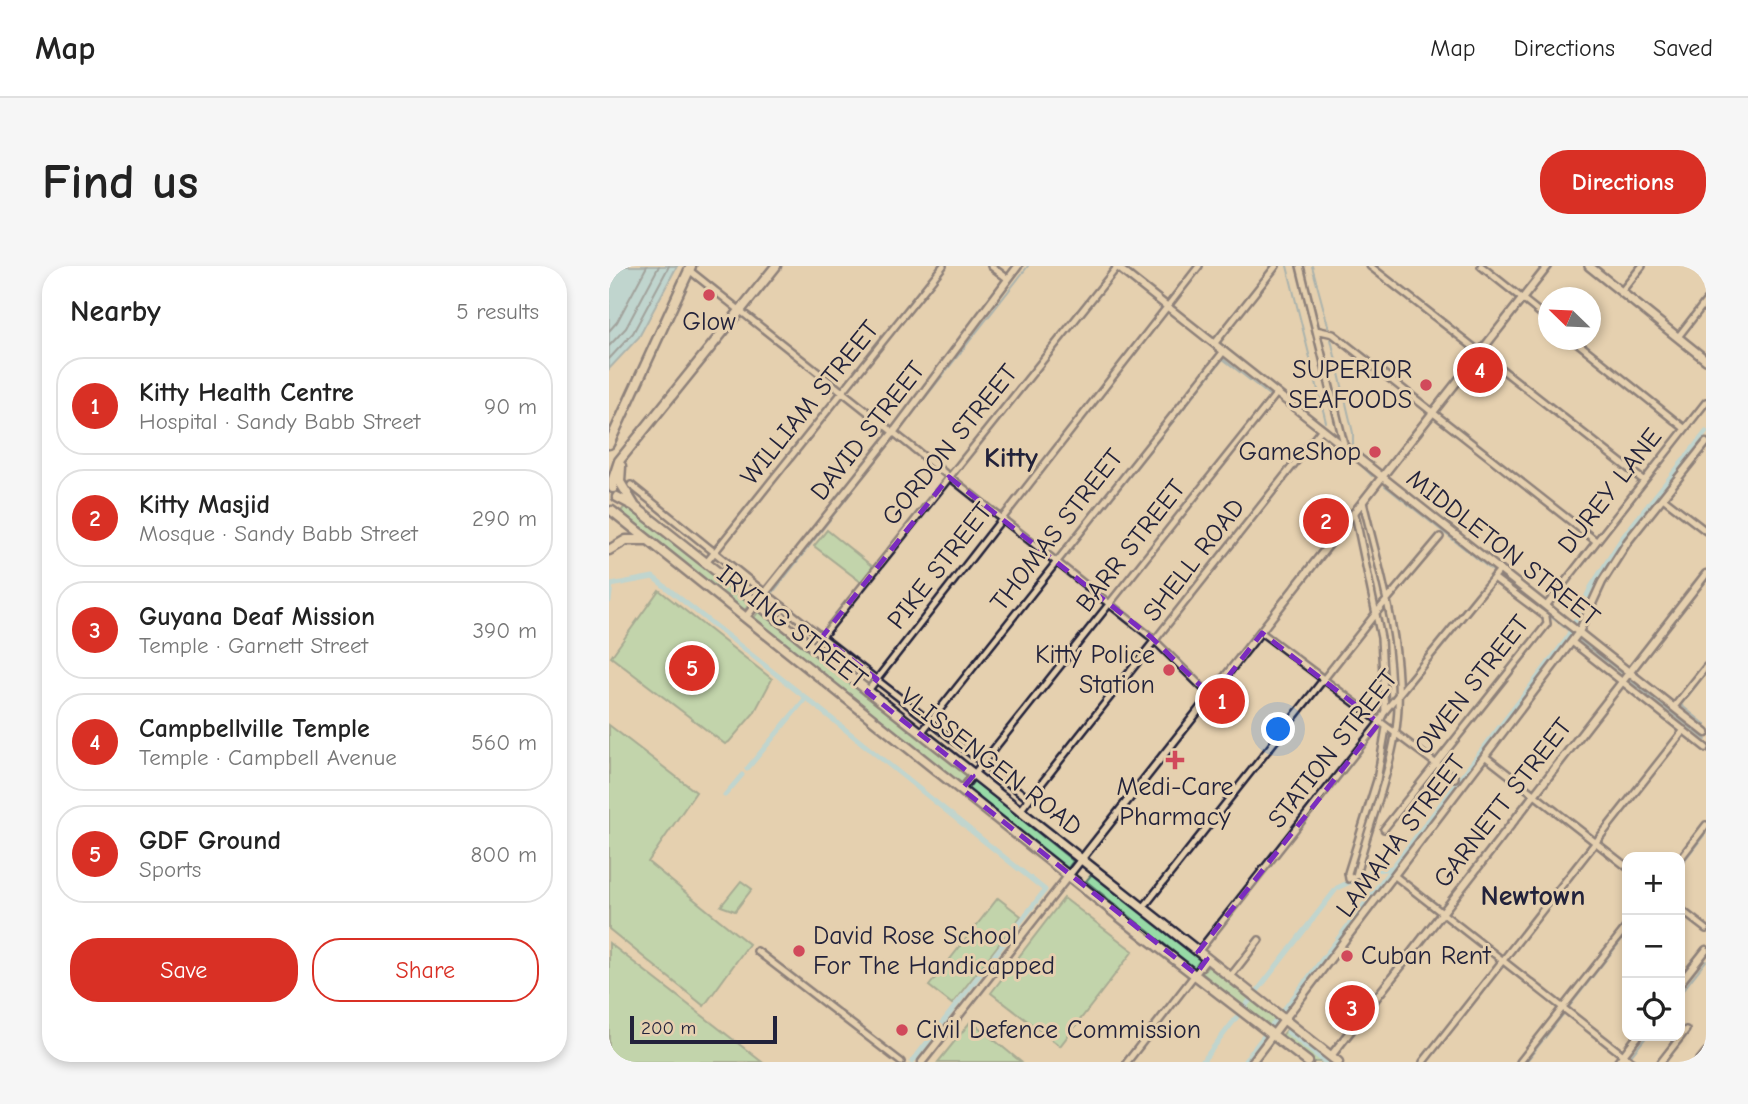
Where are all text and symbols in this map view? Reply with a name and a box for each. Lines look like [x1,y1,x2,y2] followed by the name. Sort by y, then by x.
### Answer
[35,29,96,67] text: Map
[1430,34,1476,62] text: Map
[1514,34,1615,62] text: Directions
[1653,34,1713,62] text: Saved
[1540,150,1706,214] button: Directions
[42,154,198,210] text: Find us
[701,287,717,303] marker: Glow
[1538,287,1601,350] north arrow
[70,294,161,329] text: Nearby
[456,298,539,325] text: 5 results
[682,307,736,337] place label: Glow
[735,314,886,491] street label: WILLIAM STREET
[1457,344,1503,396] pin: 4
[805,355,932,506] street label: DAVID STREET
[1288,355,1412,415] place label: SUPERIOR SEAFOODS
[876,358,1024,531] street label: GORDON STREET
[1418,377,1434,393] marker: SUPERIOR SEAFOODS
[139,378,354,408] text: Kitty Health Centre
[90,393,100,420] text: 1
[484,393,537,420] text: 90 m
[139,408,420,435] text: Hospital · Sandy Babb Street
[1552,422,1668,560] street label: DUREY LANE
[1239,437,1361,467] place label: GameShop
[984,442,1038,474] district label: Kitty
[984,443,1130,617] street label: THOMAS STREET
[1367,444,1383,460] marker: GameShop
[1401,463,1606,633] street label: MIDDLETON STREET
[1070,474,1192,618] street label: BARR STREET
[139,490,270,520] text: Kitty Masjid
[1137,493,1251,627] street label: SHELL ROAD
[1303,495,1349,547] pin: 2
[881,497,999,635] street label: PIKE STREET
[89,505,101,532] text: 2
[472,505,537,532] text: 290 m
[139,520,418,547] text: Mosque · Sandy Babb Street
[711,559,874,695] street label: IRVING STREET
[139,602,375,632] text: Guyana Deaf Mission
[1408,609,1536,761] street label: OWEN STREET
[89,617,101,644] text: 3
[472,617,537,644] text: 390 m
[139,632,368,659] text: Temple · Garnett Street
[1035,640,1155,700] place label: Kitty Police Station
[669,642,715,694] pin: 5
[1161,662,1177,678] marker: Kitty Police Station
[1262,664,1404,834] street label: STATION STREET
[1199,675,1245,727] pin: 1
[894,682,1088,842] street label: VLISSENGEN ROAD
[1261,712,1295,746] your location
[1428,712,1579,894] street label: GARNETT STREET
[139,714,370,744] text: Campbellville Temple
[90,729,100,756] text: 4
[471,729,537,756] text: 560 m
[139,744,397,771] text: Temple · Campbell Avenue
[1330,748,1472,923] street label: LAMAHA STREET
[1167,752,1183,768] marker: Medi-Care Pharmacy
[1116,772,1234,832] place label: Medi-Care Pharmacy
[139,826,281,856] text: GDF Ground
[89,841,101,868] text: 5
[470,841,537,868] text: 800 m
[1622,852,1685,1041] map controls
[1622,852,1685,915] button: +
[139,856,201,883] text: Sports
[1481,880,1585,912] district label: Newtown
[1622,915,1685,978] button: −
[813,921,1055,981] place label: David Rose School For The Handicapped
[70,938,298,1002] button: Save
[312,938,539,1002] button: Share
[1361,941,1492,971] place label: Cuban Rent
[791,943,807,959] marker: David Rose School For The Handicapped
[1339,948,1355,964] marker: Cuban Rent
[1622,978,1685,1041] button: locate
[1329,982,1375,1034] pin: 3
[630,1013,777,1045] scale bar
[916,1015,1201,1045] place label: Civil Defence Commission
[641,1017,696,1039] text: 200 m
[894,1022,910,1038] marker: Civil Defence Commission

